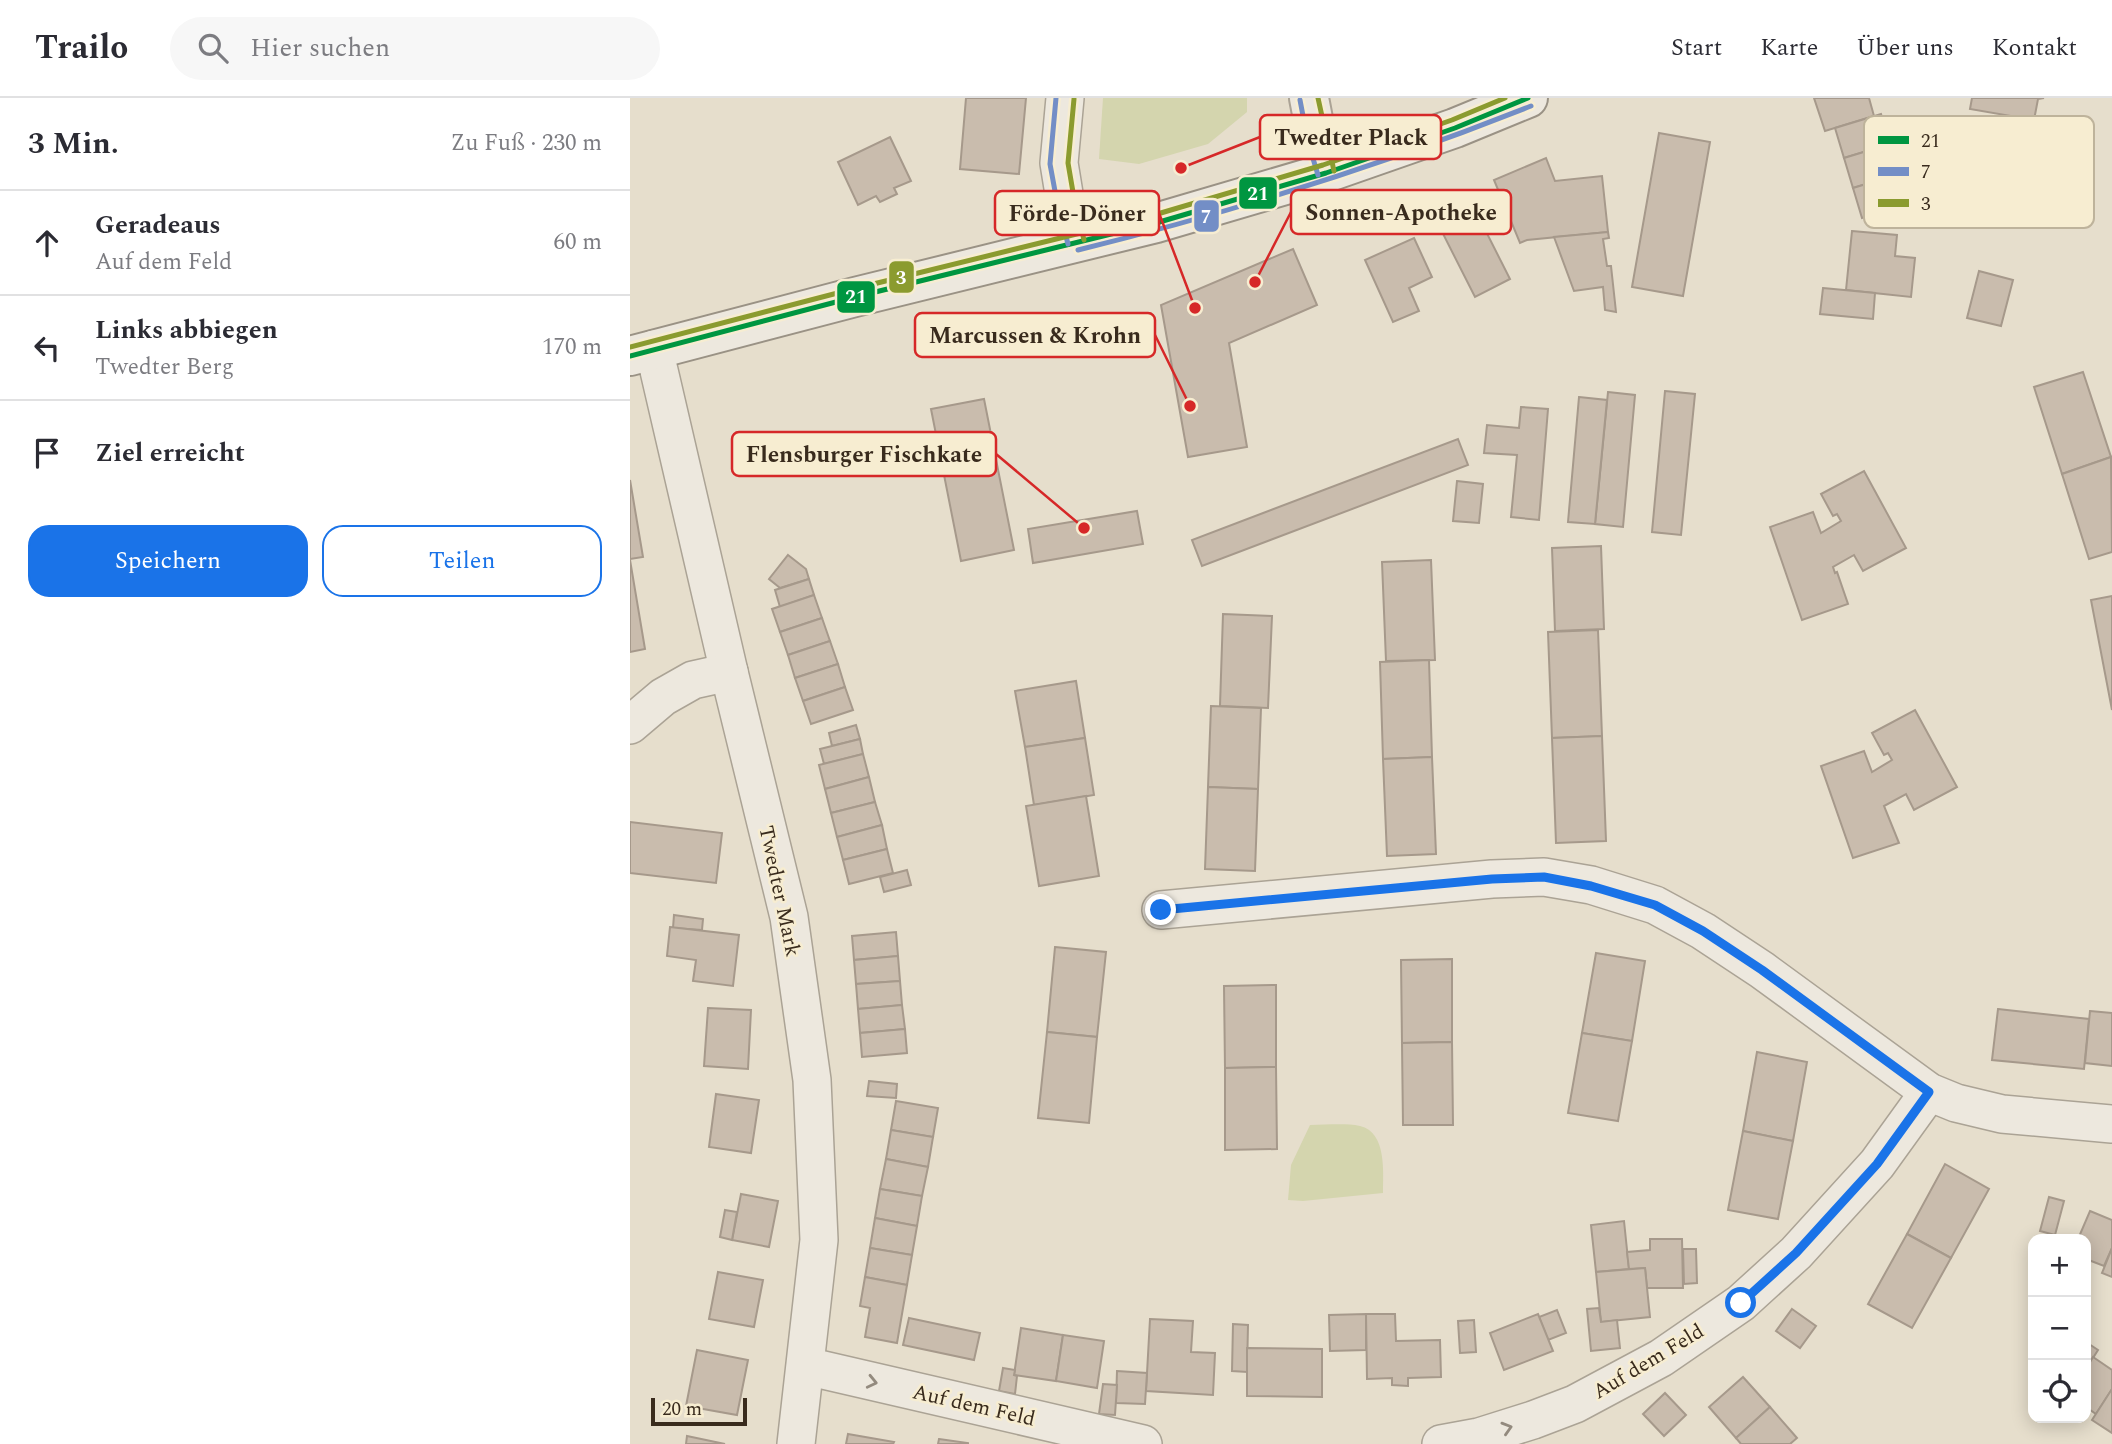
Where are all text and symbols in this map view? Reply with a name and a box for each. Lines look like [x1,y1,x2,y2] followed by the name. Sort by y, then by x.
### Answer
[170,17,660,80] search box
[35,23,128,73] text: Trailo
[250,28,390,68] text: Hier suchen
[194,29,232,67] icon: search
[1671,30,1722,66] text: Start
[1760,30,1818,66] text: Karte
[1856,30,1954,66] text: Über uns
[1992,30,2077,66] text: Kontakt
[1260,115,1441,159] callout: Twedter Plack
[1864,116,2094,228] legend
[28,121,119,167] text: 3 Min.
[1274,121,1428,156] text: Twedter Plack
[451,126,602,161] text: Zu Fuß · 230 m
[1921,127,1940,156] text: 21
[1921,158,1931,187] text: 7
[1238,176,1278,210] line badge: 21
[1247,180,1269,209] text: 21
[1291,190,1511,234] callout: Sonnen-Apotheke
[1921,190,1931,219] text: 3
[995,191,1159,235] callout: Förde-Döner
[1305,196,1497,231] text: Sonnen-Apotheke
[1009,197,1146,232] text: Förde-Döner
[1193,199,1220,233] line badge: 7
[1201,203,1211,232] text: 7
[95,205,221,245] text: Geradeaus
[28,224,66,262] icon: ahead
[553,225,602,260] text: 60 m
[95,245,232,280] text: Auf dem Feld
[888,260,915,294] line badge: 3
[896,264,907,293] text: 3
[836,280,876,314] line badge: 21
[845,283,867,312] text: 21
[95,310,278,350] text: Links abbiegen
[915,313,1155,357] callout: Marcussen & Krohn
[929,319,1141,354] text: Marcussen & Krohn
[28,329,66,367] icon: left
[542,330,602,365] text: 170 m
[95,350,234,385] text: Twedter Berg
[732,432,996,476] callout: Flensburger Fischkate
[95,433,245,473] text: Ziel erreicht
[28,434,66,472] icon: arrive
[746,438,982,473] text: Flensburger Fischkate
[28,525,308,597] button: Speichern
[322,525,602,597] button: Teilen
[749,823,809,960] street label: Twedter Mark
[1145,894,1176,925] route end
[2028,1234,2091,1423] map controls
[2028,1234,2091,1297] button: +
[1725,1287,1756,1318] route start
[2028,1297,2091,1360] button: −
[1587,1316,1710,1408] street label: Auf dem Feld
[2028,1360,2091,1423] button: locate
[866,1373,878,1388] one-way arrow
[909,1376,1038,1436] street label: Auf dem Feld
[651,1395,747,1427] scale bar
[662,1395,702,1424] text: 20 m
[1501,1422,1513,1437] one-way arrow

